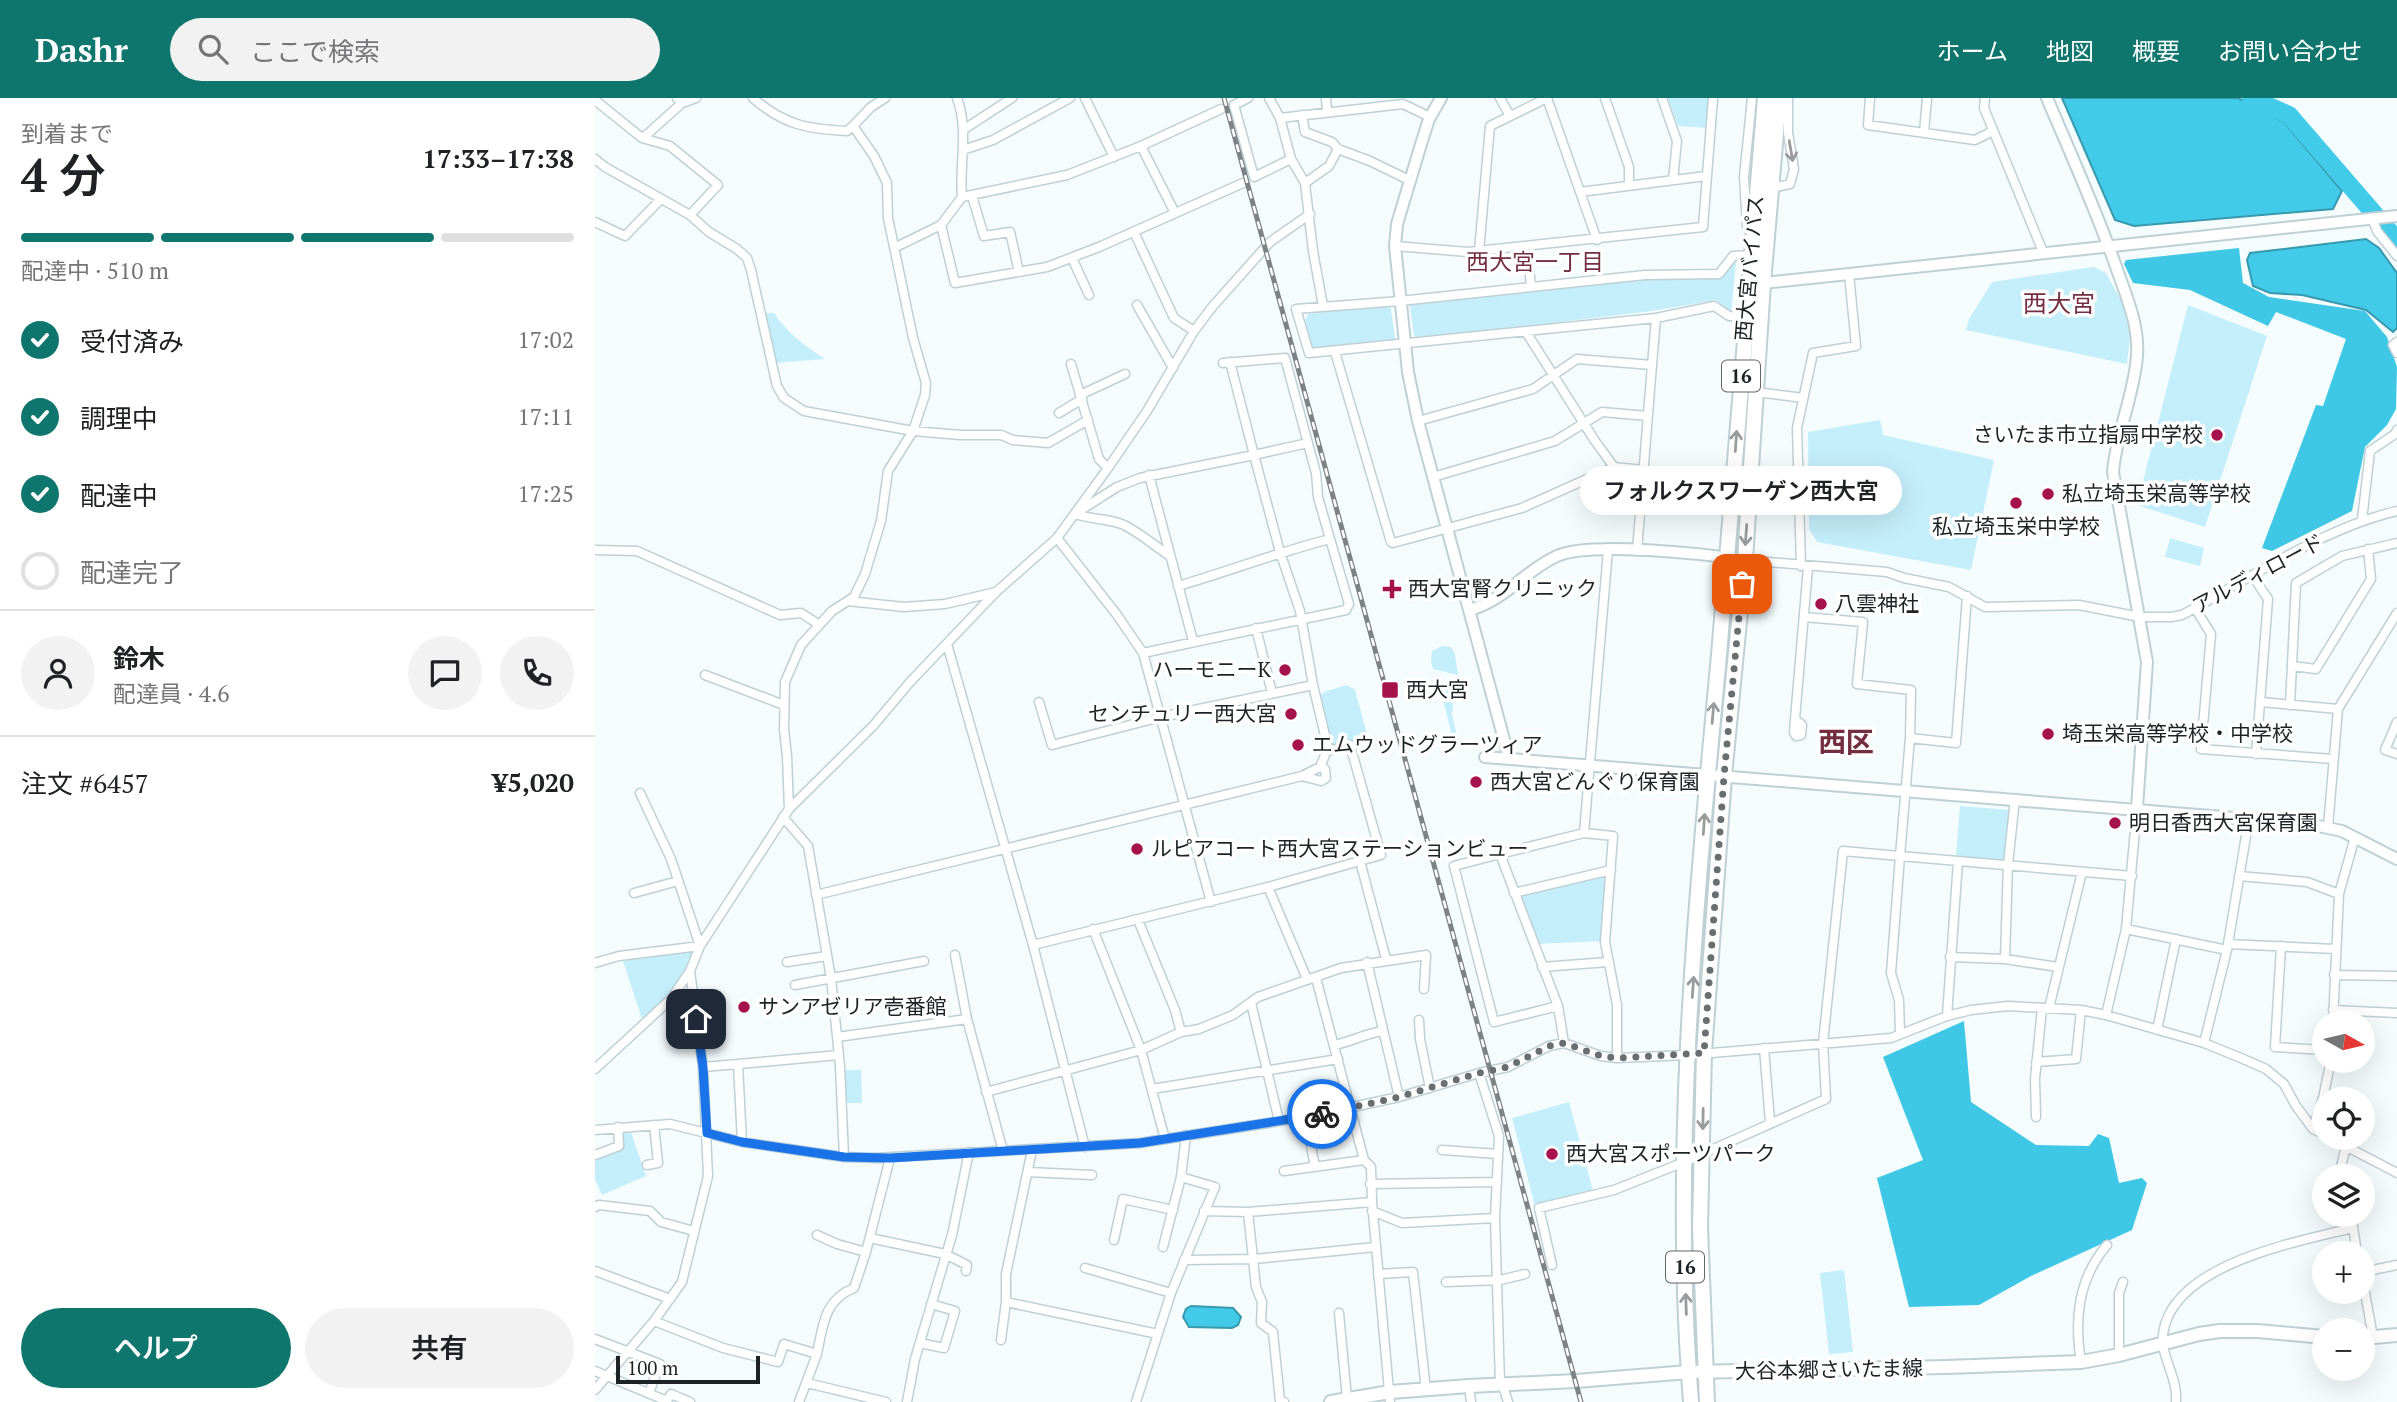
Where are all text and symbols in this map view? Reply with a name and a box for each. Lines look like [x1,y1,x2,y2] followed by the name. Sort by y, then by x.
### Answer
[170,18,660,81] search box
[35,28,128,71] text: Dashr
[194,30,232,68] icon: search
[250,34,380,68] text: ここで検索
[1937,35,2008,67] text: ホーム
[2046,35,2094,67] text: 地図
[2132,35,2180,67] text: 概要
[2218,35,2362,67] text: お問い合わせ
[21,118,113,149] text: 到着まで
[1785,139,1798,162] one-way arrow
[422,141,574,175] text: 17:33–17:38
[21,144,105,205] text: 4 分
[1729,194,1769,342] street label: 西大宮バイパス
[1466,246,1604,277] district label: 西大宮一丁目
[21,255,169,286] text: 配達中 · 510 m
[2023,287,2095,319] district label: 西大宮
[21,321,59,359] icon: check
[80,324,184,358] text: 受付済み
[517,324,574,355] text: 17:02
[1722,360,1760,392] road number: 16
[21,398,59,436] icon: check
[80,401,158,435] text: 調理中
[517,401,574,432] text: 17:11
[1973,420,2203,448] place label: さいたま市立指扇中学校
[2209,427,2225,443] marker: さいたま市立指扇中学校
[1730,430,1743,452] one-way arrow
[1581,465,1903,514] callout: フォルクスワーゲン西大宮
[21,475,59,513] icon: check
[1603,475,1879,506] text: フォルクスワーゲン西大宮
[80,478,158,512] text: 配達中
[517,478,574,509] text: 17:25
[2062,479,2251,507] place label: 私立埼玉栄高等学校
[2040,486,2056,502] marker: 私立埼玉栄高等学校
[2008,495,2024,511] marker: 私立埼玉栄中学校
[1932,512,2100,540] place label: 私立埼玉栄中学校
[1740,523,1753,546] one-way arrow
[2187,527,2328,620] street label: アルディロード
[1712,554,1772,614] pin
[80,555,184,589] text: 配達完了
[1723,565,1761,603] icon: bag
[1408,574,1597,602] place label: 西大宮腎クリニック
[1382,579,1402,599] marker: 西大宮腎クリニック
[1835,589,1919,617] place label: 八雲神社
[1813,596,1829,612] marker: 八雲神社
[21,636,95,710] button: person
[408,636,482,710] button: chat
[500,636,574,710] button: phone
[113,641,165,675] text: 鈴木
[1152,655,1271,683] place label: ハーモニーK
[1277,662,1293,678] marker: ハーモニーK
[1406,675,1469,703] place label: 西大宮
[113,678,230,709] text: 配達員 · 4.6
[1380,680,1400,700] marker: 西大宮
[1088,699,1277,727] place label: センチュリー西大宮
[1707,702,1720,725] one-way arrow
[1283,706,1299,722] marker: センチュリー西大宮
[2062,719,2293,747] place label: 埼玉栄高等学校・中学校
[1818,723,1874,760] district label: 西区
[2040,726,2056,742] marker: 埼玉栄高等学校・中学校
[1312,730,1543,758] place label: エムウッドグラーツィア
[1290,737,1306,753] marker: エムウッドグラーツィア
[493,765,574,799] text: ¥5,020
[21,766,149,800] text: 注文 #6457
[1490,767,1700,795] place label: 西大宮どんぐり保育園
[1468,774,1484,790] marker: 西大宮どんぐり保育園
[2129,808,2318,836] place label: 明日香西大宮保育園
[1698,813,1711,835] one-way arrow
[2107,815,2123,831] marker: 明日香西大宮保育園
[1151,834,1529,862] place label: ルピアコート西大宮ステーションビュー
[1129,841,1145,857] marker: ルピアコート西大宮ステーションビュー
[1686,975,1699,998] one-way arrow
[666,989,726,1049] pin
[758,992,947,1020] place label: サンアゼリア壱番館
[736,999,752,1015] marker: サンアゼリア壱番館
[677,1000,715,1038] icon: home
[2312,1010,2375,1073] north arrow
[2312,1010,2375,1381] map controls
[1287,1079,1357,1149] courier
[2312,1087,2375,1150] button: locate
[1303,1095,1341,1133] icon: bike
[1696,1107,1710,1130] one-way arrow
[1566,1139,1776,1167] place label: 西大宮スポーツパーク
[1544,1146,1560,1162] marker: 西大宮スポーツパーク
[2312,1164,2375,1227] button: layers
[2312,1241,2375,1304] button: +
[1666,1252,1704,1282] road number: 16
[1680,1293,1693,1316] one-way arrow
[21,1308,291,1388] button: ヘルプ
[305,1308,574,1388] button: 共有
[2312,1318,2375,1381] button: −
[616,1353,759,1385] scale bar
[1735,1353,1923,1385] street label: 大谷本郷さいたま線
[627,1355,678,1380] text: 100 m

